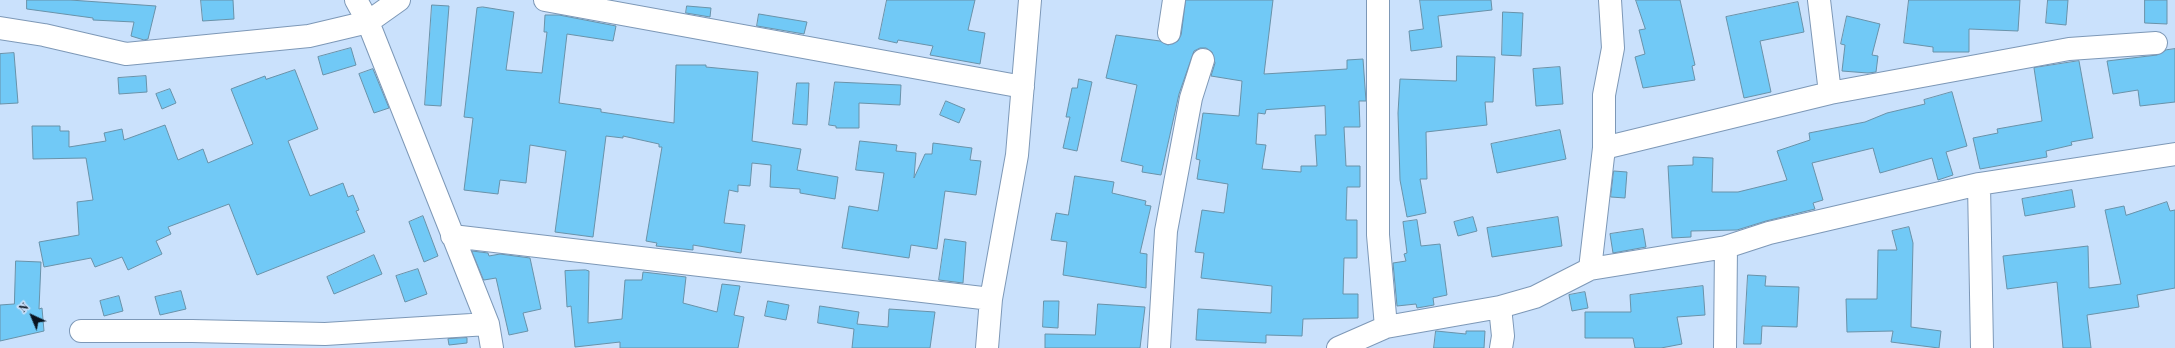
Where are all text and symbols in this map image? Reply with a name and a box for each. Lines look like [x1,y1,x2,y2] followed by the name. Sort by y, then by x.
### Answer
[12,296,52,336] north arrow
[15,299,31,315] text: N

